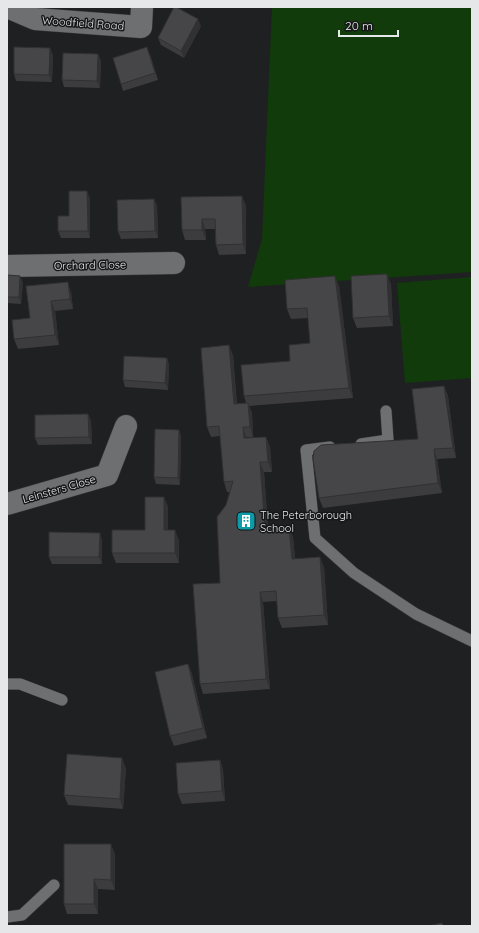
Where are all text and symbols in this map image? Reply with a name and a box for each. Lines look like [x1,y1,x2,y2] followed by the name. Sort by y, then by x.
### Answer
[339,12,398,38] scale bar
[41,13,125,33] street label: Woodfield Road
[345,18,373,33] text: 20 m
[54,257,126,273] street label: Orchard Close
[21,472,97,506] street label: Leinsters Close
[260,508,352,535] place label: The Peterborough School
[235,510,257,532] building icon: The Peterborough School

